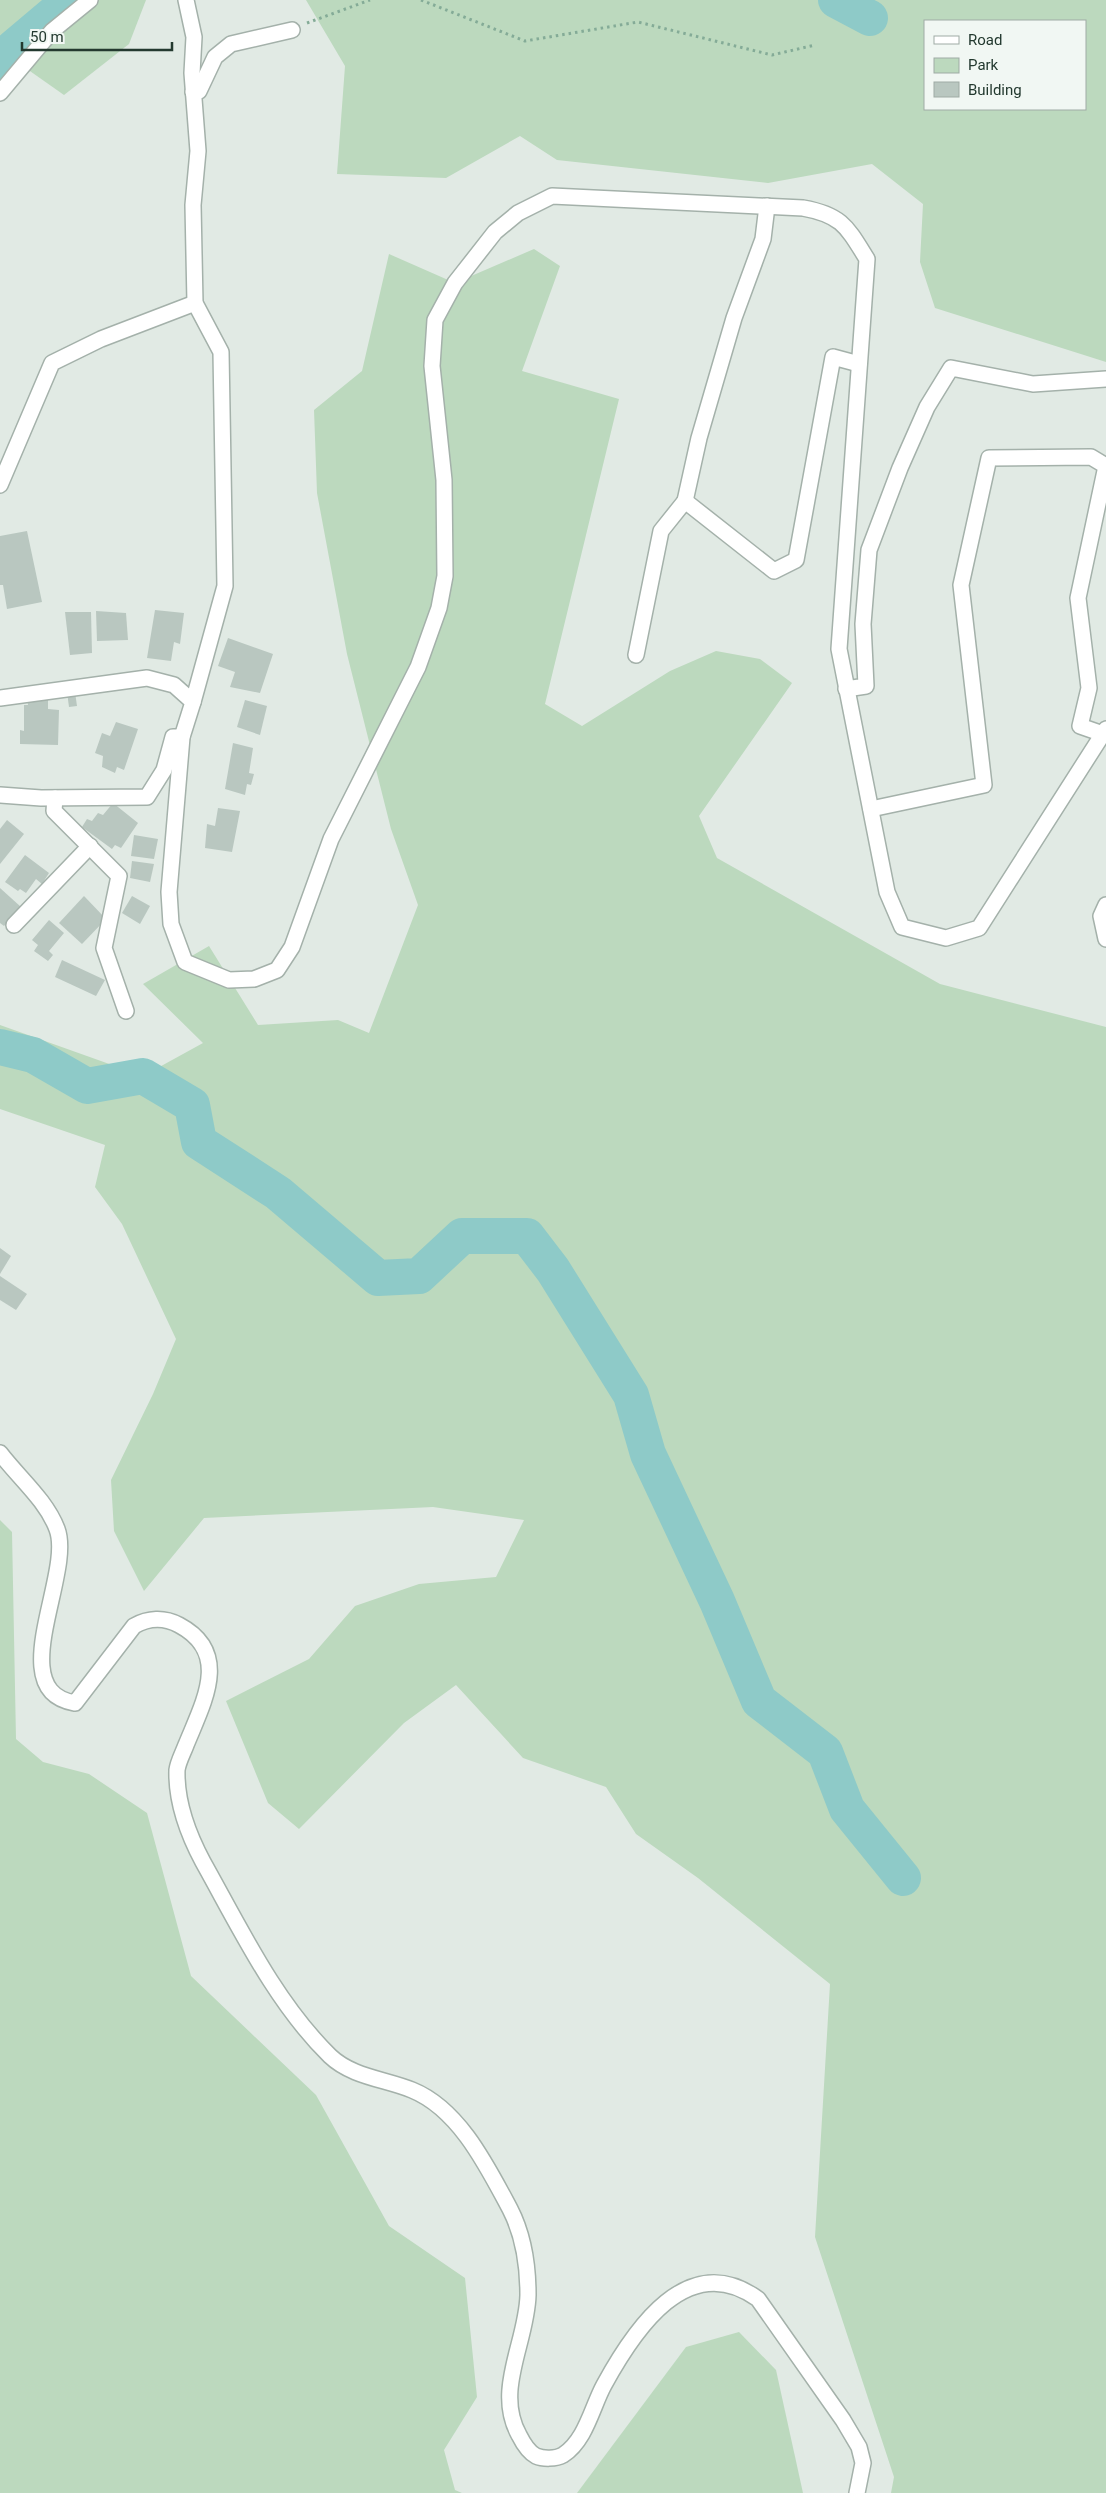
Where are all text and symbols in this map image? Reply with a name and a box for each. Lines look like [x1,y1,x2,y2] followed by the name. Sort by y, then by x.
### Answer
[22,20,172,52] scale bar
[924,20,1086,110] legend
[30,28,64,46] text: 50 m
[968,31,1002,49] text: Road
[968,56,999,74] text: Park
[968,81,1022,99] text: Building

